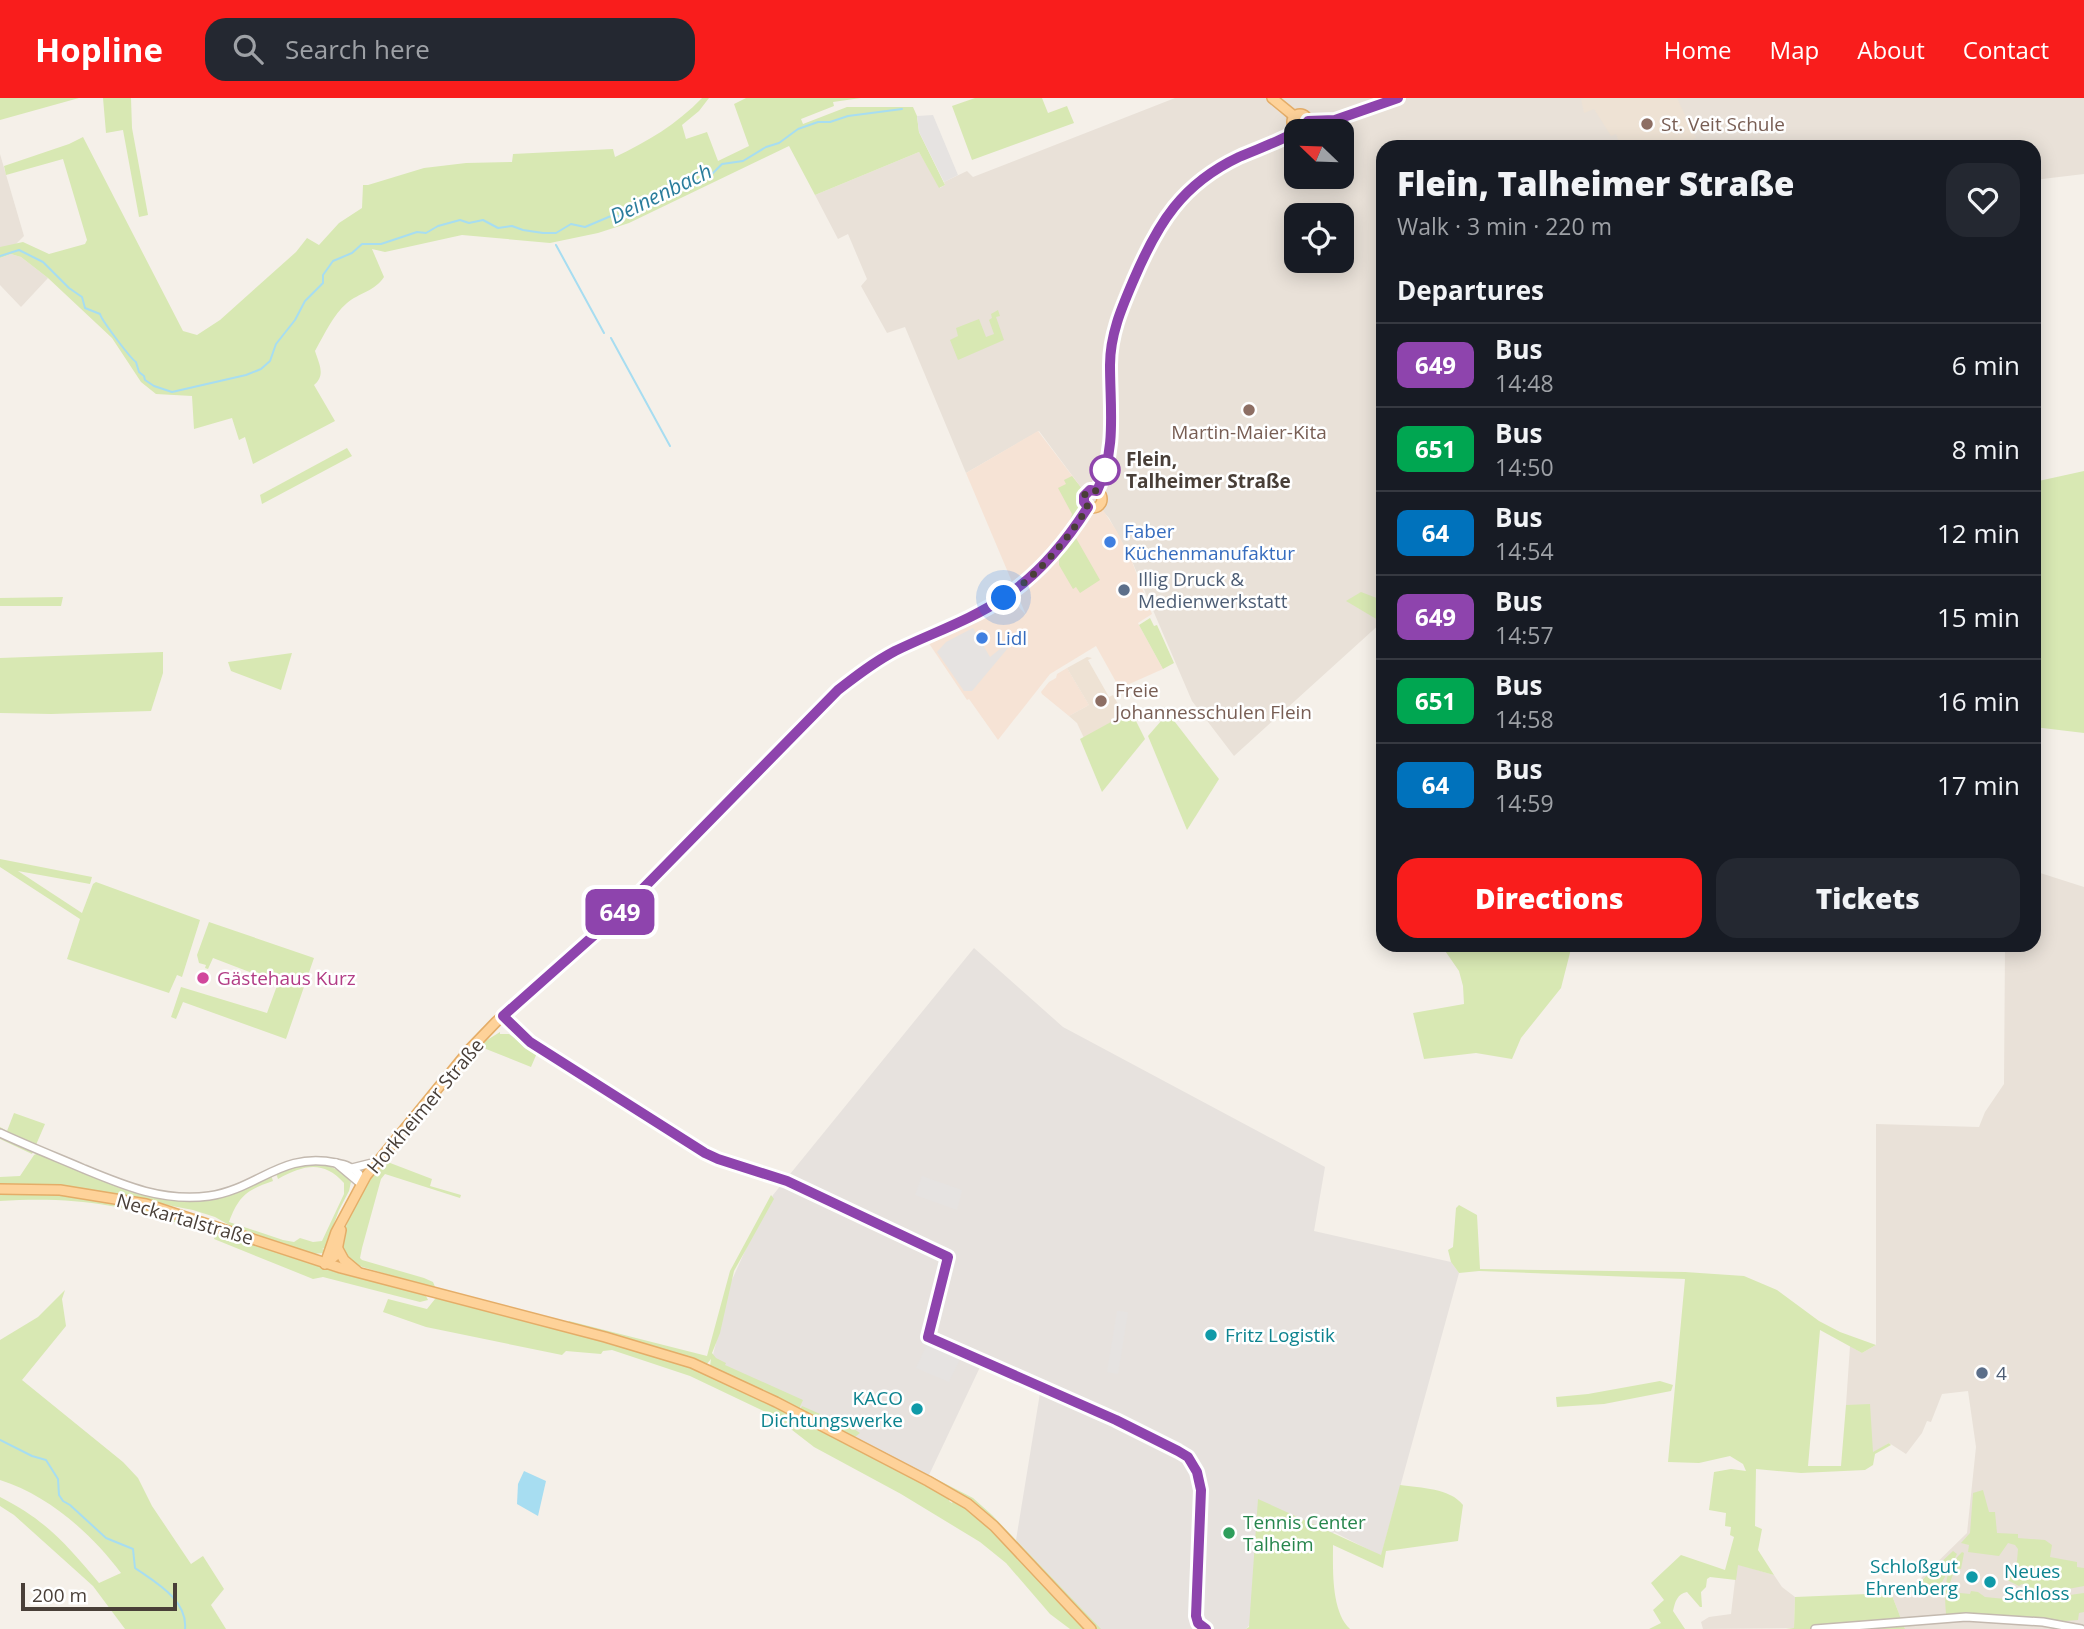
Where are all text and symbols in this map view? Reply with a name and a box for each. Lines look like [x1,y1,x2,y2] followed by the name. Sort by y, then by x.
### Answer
[205,18,695,81] search box
[35,27,163,72] text: Hopline
[229,30,267,68] icon: search
[285,31,430,67] text: Search here
[1664,33,1732,66] text: Home
[1770,33,1819,66] text: Map
[1857,33,1925,66] text: About
[1963,33,2049,66] text: Contact
[1661,111,1785,137] place label: St. Veit Schule
[1639,116,1655,132] marker: St. Veit Schule
[1284,119,1354,189] north arrow
[1284,119,1354,273] map controls
[605,156,716,230] water label: Deinenbach
[1397,161,1794,206] text: Flein, Talheimer Straße
[1946,163,2020,237] button: heart
[1284,203,1354,273] button: locate
[1397,210,1612,242] text: Walk · 3 min · 220 m
[1397,272,1544,308] text: Departures
[1495,331,1542,367] text: Bus
[1952,347,2020,383] text: 6 min
[1415,348,1456,381] text: 649
[1495,367,1554,399] text: 14:48
[1241,402,1257,418] marker: Martin-Maier-Kita
[1495,415,1542,451] text: Bus
[1171,419,1327,445] place label: Martin-Maier-Kita
[1952,431,2020,467] text: 8 min
[1415,432,1456,465] text: 651
[1126,446,1291,494] place label: Flein, Talheimer Straße
[1495,451,1554,483] text: 14:50
[1090,455,1120,485] marker: Flein, Talheimer Straße
[1495,499,1542,535] text: Bus
[1937,515,2020,551] text: 12 min
[1422,516,1449,549] text: 64
[1124,518,1295,566] place label: Faber Küchenmanufaktur
[1102,534,1118,550] marker: Faber Küchenmanufaktur
[1495,535,1554,567] text: 14:54
[1138,566,1288,614] place label: Illig Druck & Medienwerkstatt
[986,580,1021,615] your location
[1116,582,1132,598] marker: Illig Druck & Medienwerkstatt
[1495,583,1542,619] text: Bus
[1937,599,2020,635] text: 15 min
[1415,600,1456,633] text: 649
[1495,619,1554,651] text: 14:57
[996,625,1027,651] place label: Lidl
[974,630,990,646] marker: Lidl
[1495,667,1542,703] text: Bus
[1113,677,1312,725] place label: Freie Johannesschulen Flein
[1937,683,2020,719] text: 16 min
[1415,684,1456,717] text: 651
[1093,693,1109,709] marker: Freie Johannesschulen Flein
[1495,703,1554,735] text: 14:58
[1495,751,1542,787] text: Bus
[1937,767,2020,803] text: 17 min
[1422,768,1449,801] text: 64
[1495,787,1554,819] text: 14:59
[1397,858,1702,938] button: Directions
[1716,858,2020,938] button: Tickets
[580,889,660,935] line badge: 649
[599,895,641,928] text: 649
[217,965,356,991] place label: Gästehaus Kurz
[195,970,211,986] marker: Gästehaus Kurz
[361,1033,489,1179] street label: Horkheimer Straße
[114,1187,256,1251] street label: Neckartalstraße
[1225,1322,1335,1348] place label: Fritz Logistik
[1203,1327,1219,1343] marker: Fritz Logistik
[1996,1360,2007,1386] place label: 4
[1974,1365,1990,1381] marker: 4
[760,1385,903,1433] place label: KACO Dichtungswerke
[909,1401,925,1417] marker: KACO Dichtungswerke
[1243,1509,1366,1557] place label: Tennis Center Talheim
[1221,1525,1237,1541] marker: Tennis Center Talheim
[1865,1553,1958,1601] place label: Schloßgut Ehrenberg
[2004,1558,2070,1606] place label: Neues Schloss
[1964,1569,1980,1585] marker: Schloßgut Ehrenberg
[1982,1574,1998,1590] marker: Neues Schloss
[21,1580,177,1612] scale bar
[32,1582,87,1608] text: 200 m

